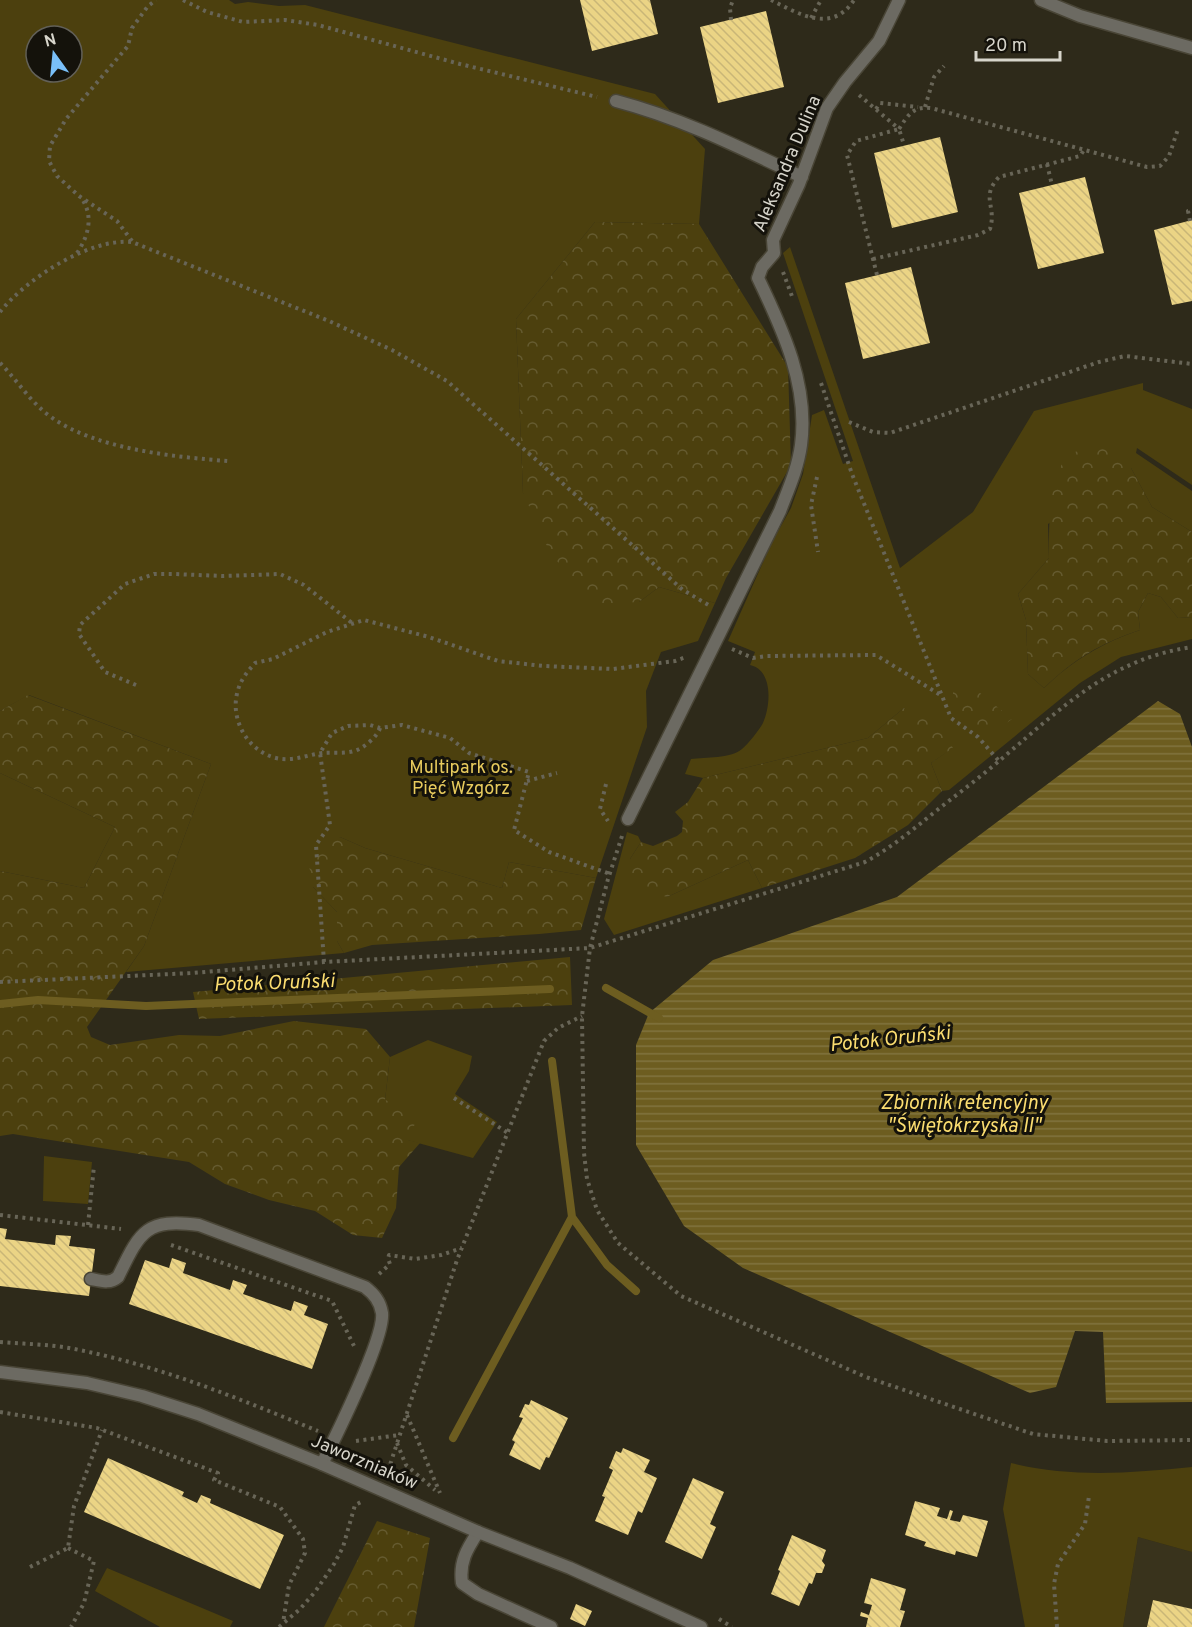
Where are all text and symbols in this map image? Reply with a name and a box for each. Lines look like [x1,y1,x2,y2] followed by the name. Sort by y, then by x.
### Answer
[24,24,84,84] north arrow
[976,24,1060,62] scale bar
[42,30,59,53] text: N
[985,35,1027,58] text: 20 m
[749,92,827,236] street label: Aleksandra Dulina
[409,757,513,801] park label: Multipark os. Pięć Wzgórz
[213,969,336,999] water label: Potok Oruński
[828,1021,953,1059] water label: Potok Oruński
[880,1091,1049,1140] water label: Zbiornik retencyjny "Świętokrzyska II"
[307,1430,421,1496] street label: Jaworzniaków

